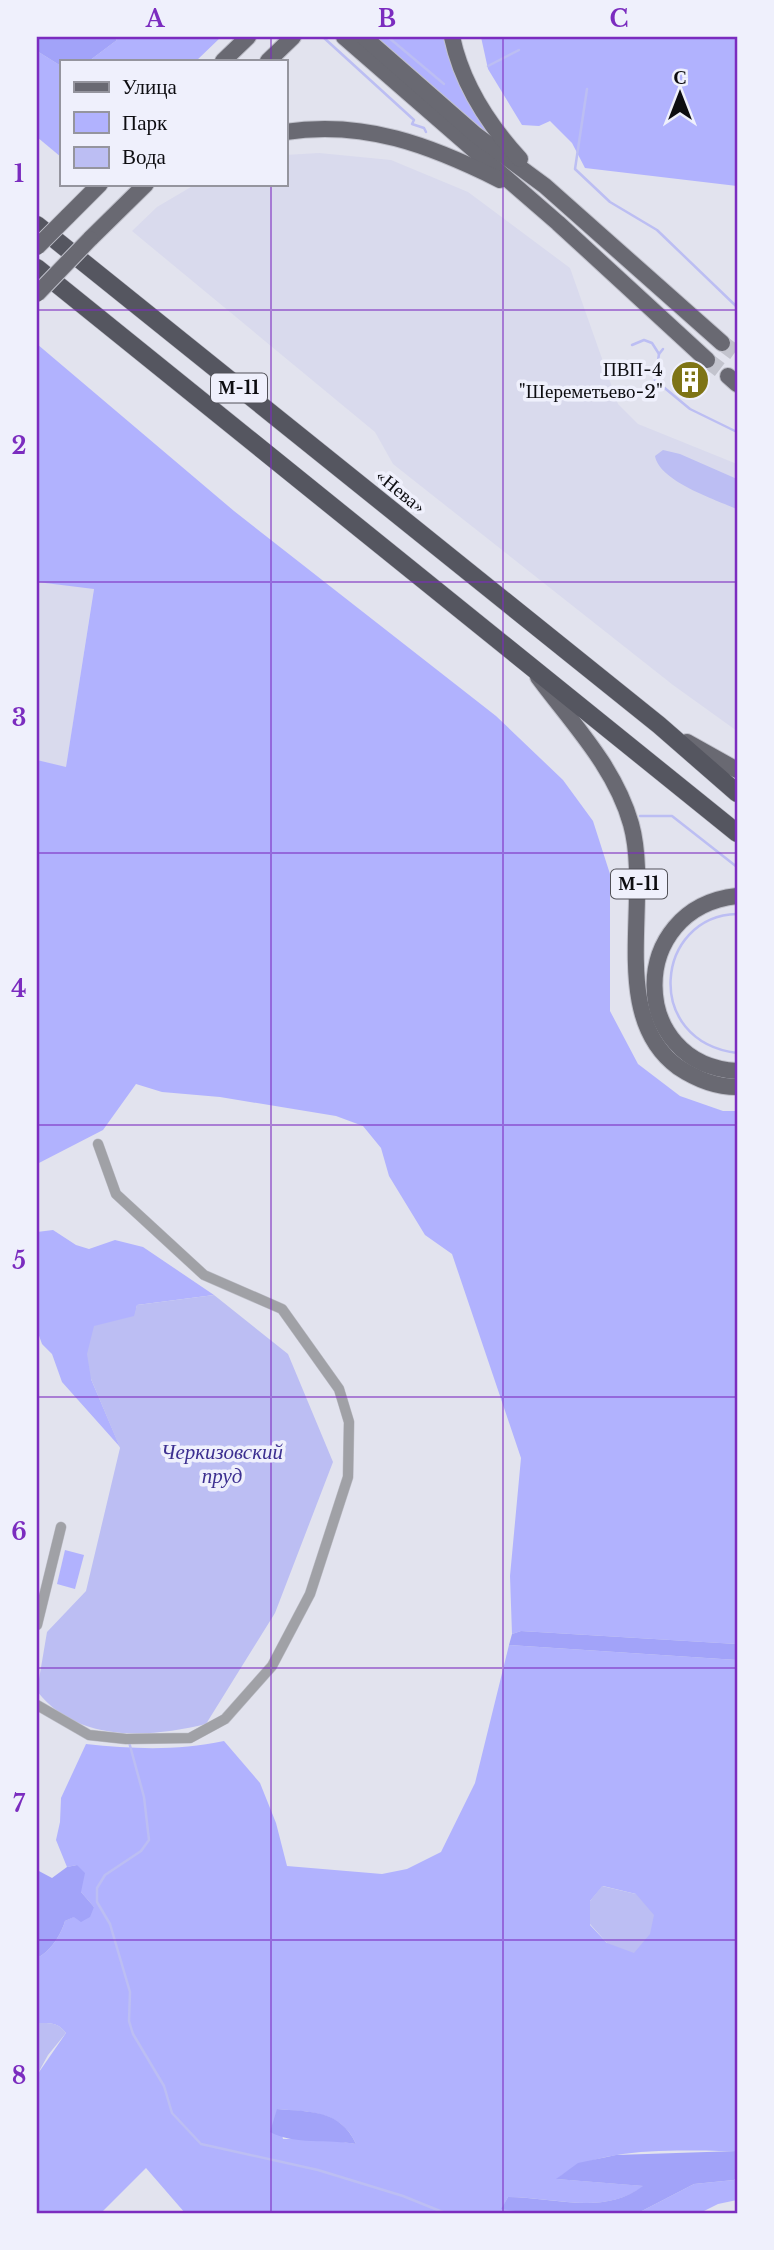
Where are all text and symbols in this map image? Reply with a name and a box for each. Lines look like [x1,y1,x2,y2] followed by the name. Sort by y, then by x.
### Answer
[145,5,166,33] text: A
[378,5,396,33] text: B
[610,5,628,33] text: C
[60,60,287,186] legend
[644,60,714,130] north arrow
[673,66,687,89] text: С
[122,74,177,100] text: Улица
[122,110,168,136] text: Парк
[122,144,167,170] text: Вода
[14,160,24,188] text: 1
[519,358,663,403] place label: ПВП-4 "Шереметьево-2"
[669,359,711,401] building icon: ПВП-4 "Шереметьево-2"
[211,374,267,402] road number: М-11
[12,432,26,460] text: 2
[371,464,430,519] street label: «Нева»
[12,704,26,732] text: 3
[611,870,667,898] road number: М-11
[11,975,27,1003] text: 4
[12,1247,26,1275] text: 5
[161,1439,284,1489] water label: Черкизовский пруд
[11,1518,27,1546] text: 6
[13,1790,26,1818] text: 7
[12,2062,26,2090] text: 8

